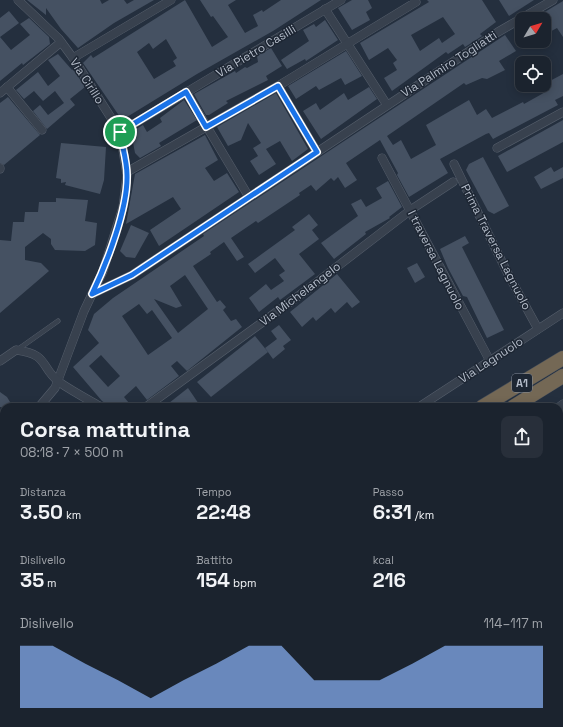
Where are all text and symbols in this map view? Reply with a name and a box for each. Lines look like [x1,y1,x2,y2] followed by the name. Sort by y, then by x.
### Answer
[515,12,551,48] north arrow
[515,12,551,92] map controls
[213,21,299,81] street label: Via Pietro Casilli
[398,27,500,101] street label: Via Palmiro Togliatti
[66,55,108,107] street label: Via Cirillo
[515,56,551,92] button: locate
[103,115,137,149] pin
[109,121,131,143] icon: arrive
[457,181,535,313] street label: Prima Traversa Lagnuolo
[404,207,468,313] street label: I traversa Lagnuolo
[256,258,344,330] street label: Via Michelangelo
[456,333,526,387] street label: Via Lagnuolo
[512,374,532,392] road number: A1
[20,415,190,443] text: Corsa mattutina
[501,416,543,458] button: share
[20,444,123,461] text: 08:18 · 7 × 500 m
[20,485,66,499] text: Distanza
[196,485,232,499] text: Tempo
[373,485,404,499] text: Passo
[20,499,63,525] text: 3.50
[196,499,251,525] text: 22:48
[373,499,412,525] text: 6:31
[63,508,81,522] text: km
[412,508,434,522] text: /km
[20,553,66,567] text: Dislivello
[196,553,233,567] text: Battito
[373,553,394,567] text: kcal
[20,567,44,593] text: 35
[196,567,230,593] text: 154
[373,567,406,593] text: 216
[44,576,56,590] text: m
[230,576,257,590] text: bpm
[20,615,74,632] text: Dislivello
[483,615,543,632] text: 114–117 m

